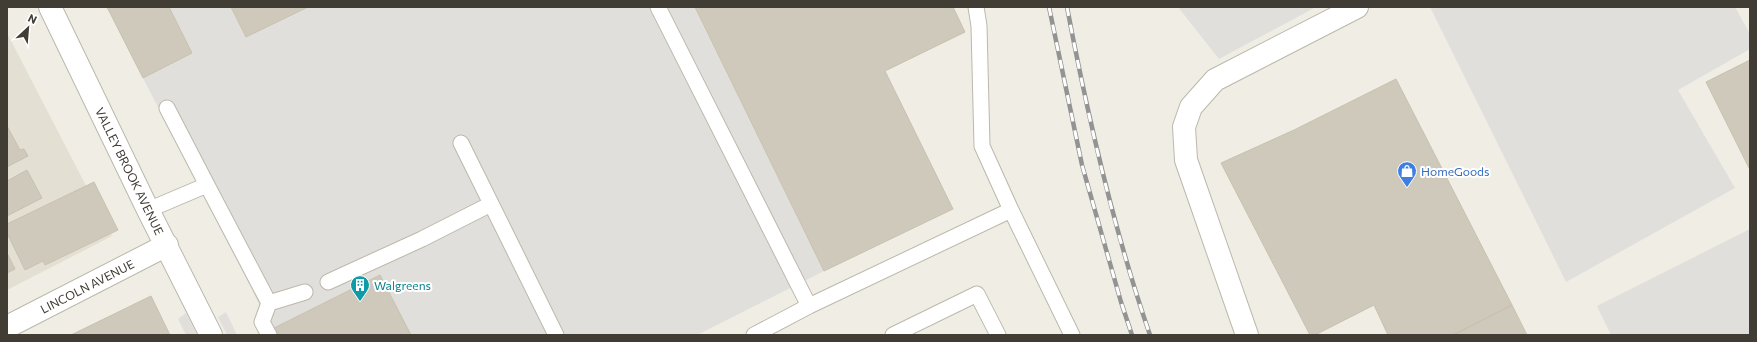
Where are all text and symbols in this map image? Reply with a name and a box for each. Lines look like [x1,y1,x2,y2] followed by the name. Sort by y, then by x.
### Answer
[8,8,48,48] north arrow
[26,11,39,26] text: N
[93,105,167,237] street label: VALLEY BROOK AVENUE
[1396,160,1418,188] shop icon: HomeGoods
[1421,164,1490,178] place label: HomeGoods
[38,256,136,316] street label: LINCOLN AVENUE
[349,274,371,302] building icon: Walgreens
[374,278,431,292] place label: Walgreens

